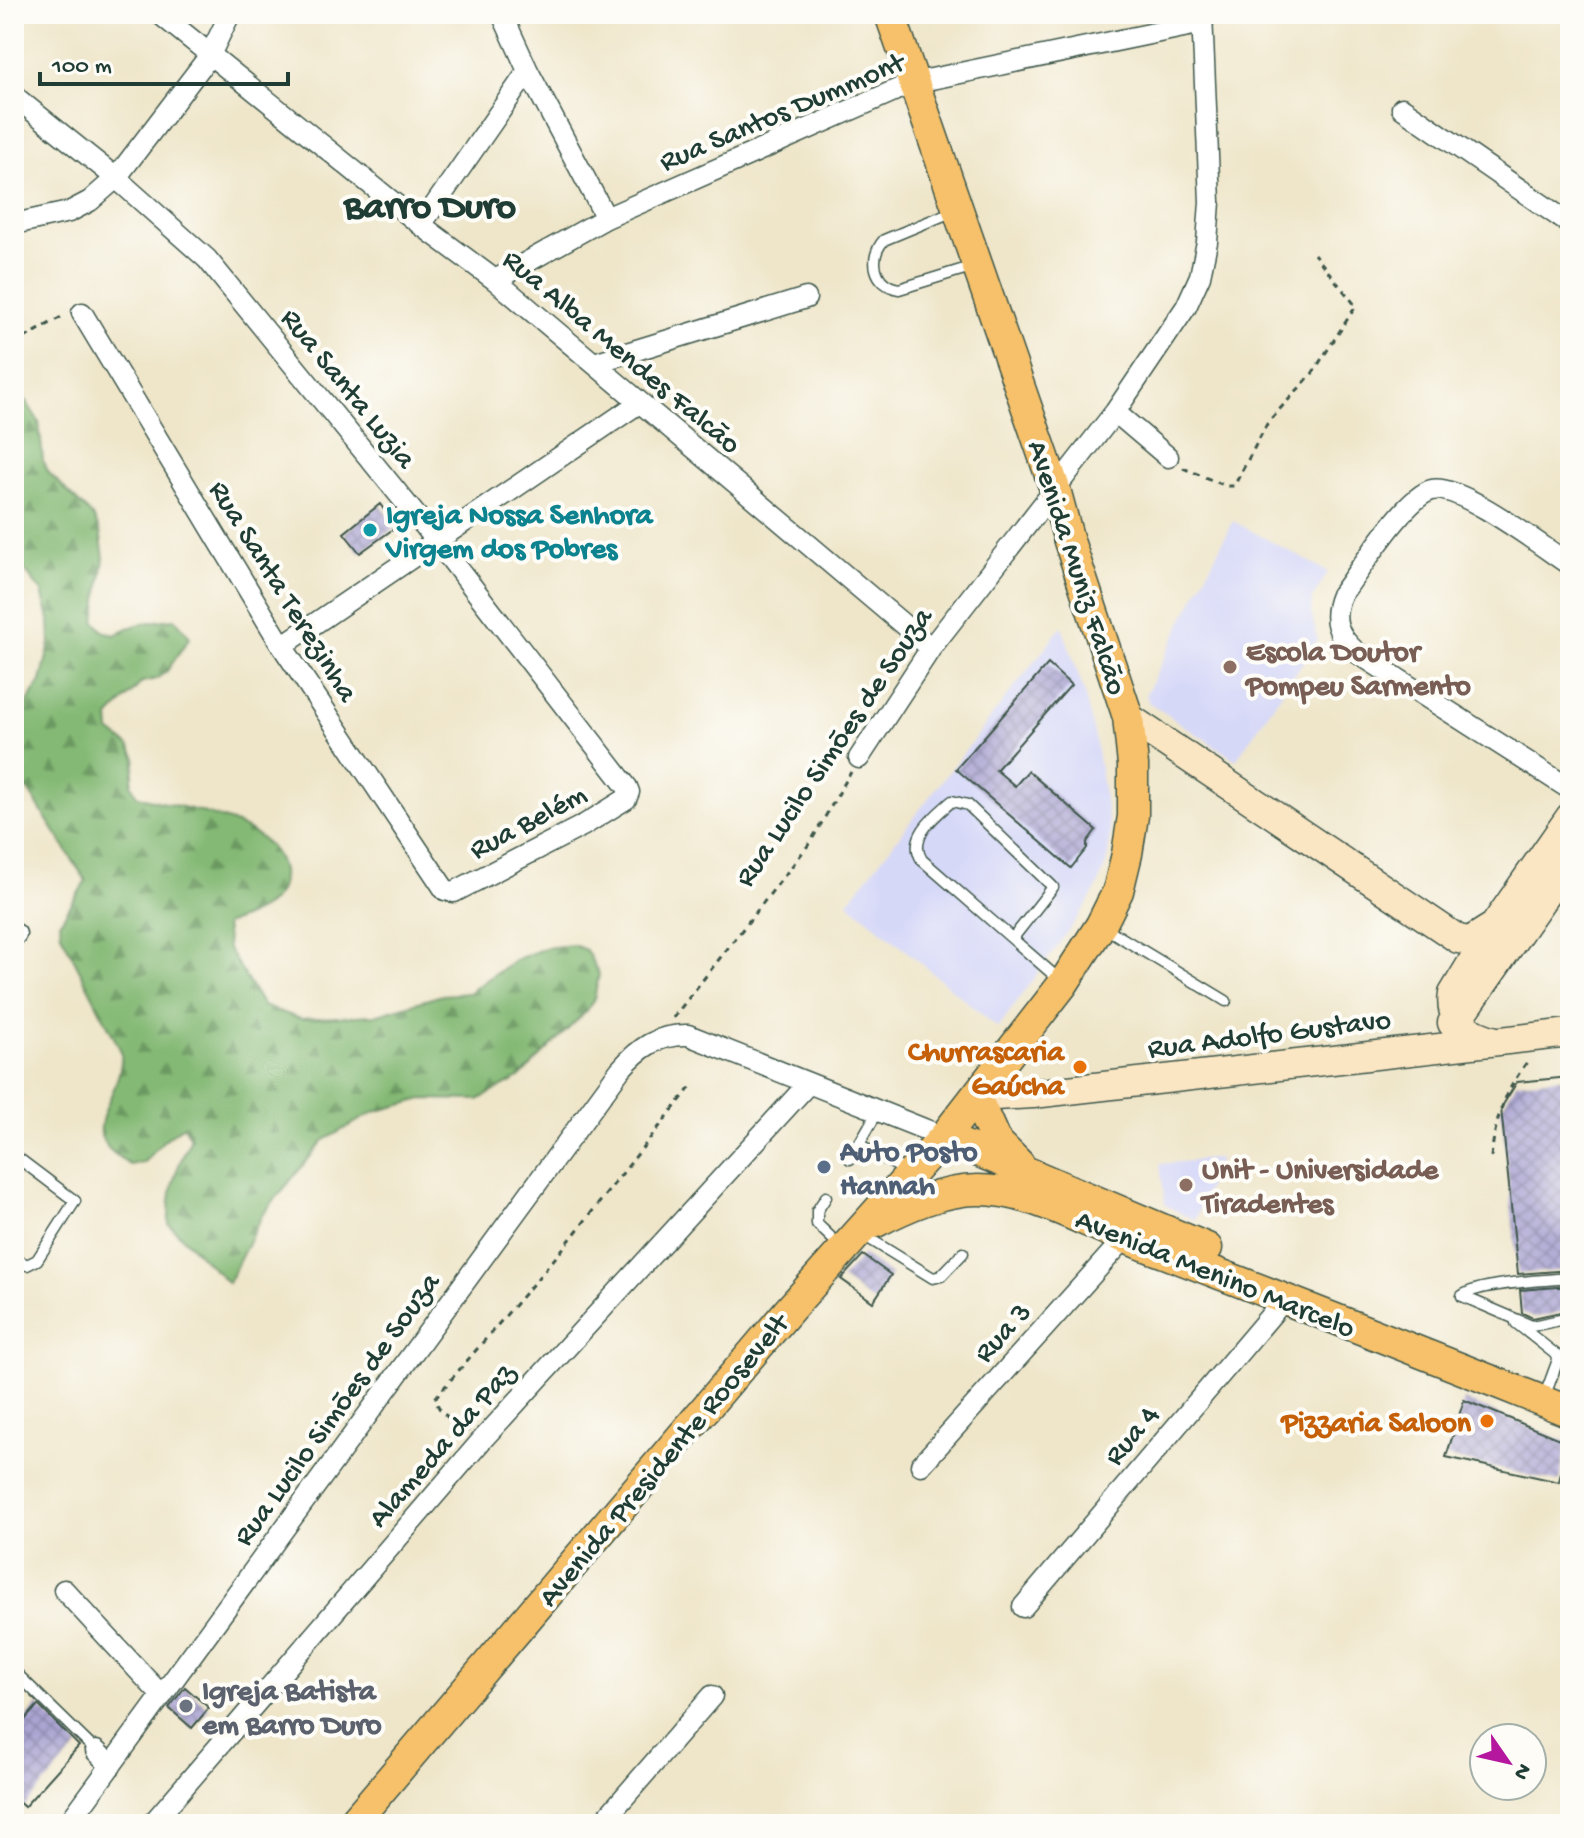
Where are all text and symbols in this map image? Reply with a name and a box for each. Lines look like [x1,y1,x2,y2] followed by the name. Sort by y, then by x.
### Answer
[40,36,288,86] scale bar
[655,46,913,182] street label: Rua Santos Dummont
[51,53,112,82] text: 100 m
[342,187,516,231] district label: Barro Duro
[494,244,746,463] street label: Rua Alba Mendes Falcão
[271,303,423,478] street label: Rua Santa Luzia
[1017,437,1132,700] street label: Avenida Muniz Falcão
[199,475,364,711] street label: Rua Santa Terezinha
[384,500,654,569] place label: Igreja Nossa Senhora Virgem dos Pobres
[361,521,379,539] marker: Igreja Nossa Senhora Virgem dos Pobres
[729,601,943,895] street label: Rua Lucilo Simões de Souza
[1244,637,1471,706] place label: Escola Doutor Pompeu Sarmento
[1221,658,1239,676] marker: Escola Doutor Pompeu Sarmento
[464,779,594,869] street label: Rua Belém
[1146,1004,1393,1069] street label: Rua Adolfo Gustavo
[908,1037,1065,1106] place label: Churrascaria Gaúcha
[1071,1058,1089,1076] marker: Churrascaria Gaúcha
[839,1137,978,1206] place label: Auto Posto Hannah
[1200,1155,1440,1224] place label: Unit - Universidade Tiradentes
[815,1158,833,1176] marker: Auto Posto Hannah
[1177,1176,1195,1194] marker: Unit - Universidade Tiradentes
[1069,1204,1359,1348] street label: Avenida Menino Marcelo
[228,1266,450,1554] street label: Rua Lucilo Simões de Souza
[968,1297,1040,1371] street label: Rua 3
[533,1306,800,1616] street label: Avenida Presidente Roosevelt
[362,1357,525,1536] street label: Alameda da Paz
[1098,1400,1169,1474] street label: Rua 4
[1279,1408,1472,1443] place label: Pizzaria Saloon
[1478,1412,1496,1430] marker: Pizzaria Saloon
[201,1676,382,1745] place label: Igreja Batista em Barro Duro
[177,1697,195,1715] marker: Igreja Batista em Barro Duro
[1468,1722,1548,1802] north arrow
[1506,1758,1536,1784] text: N

